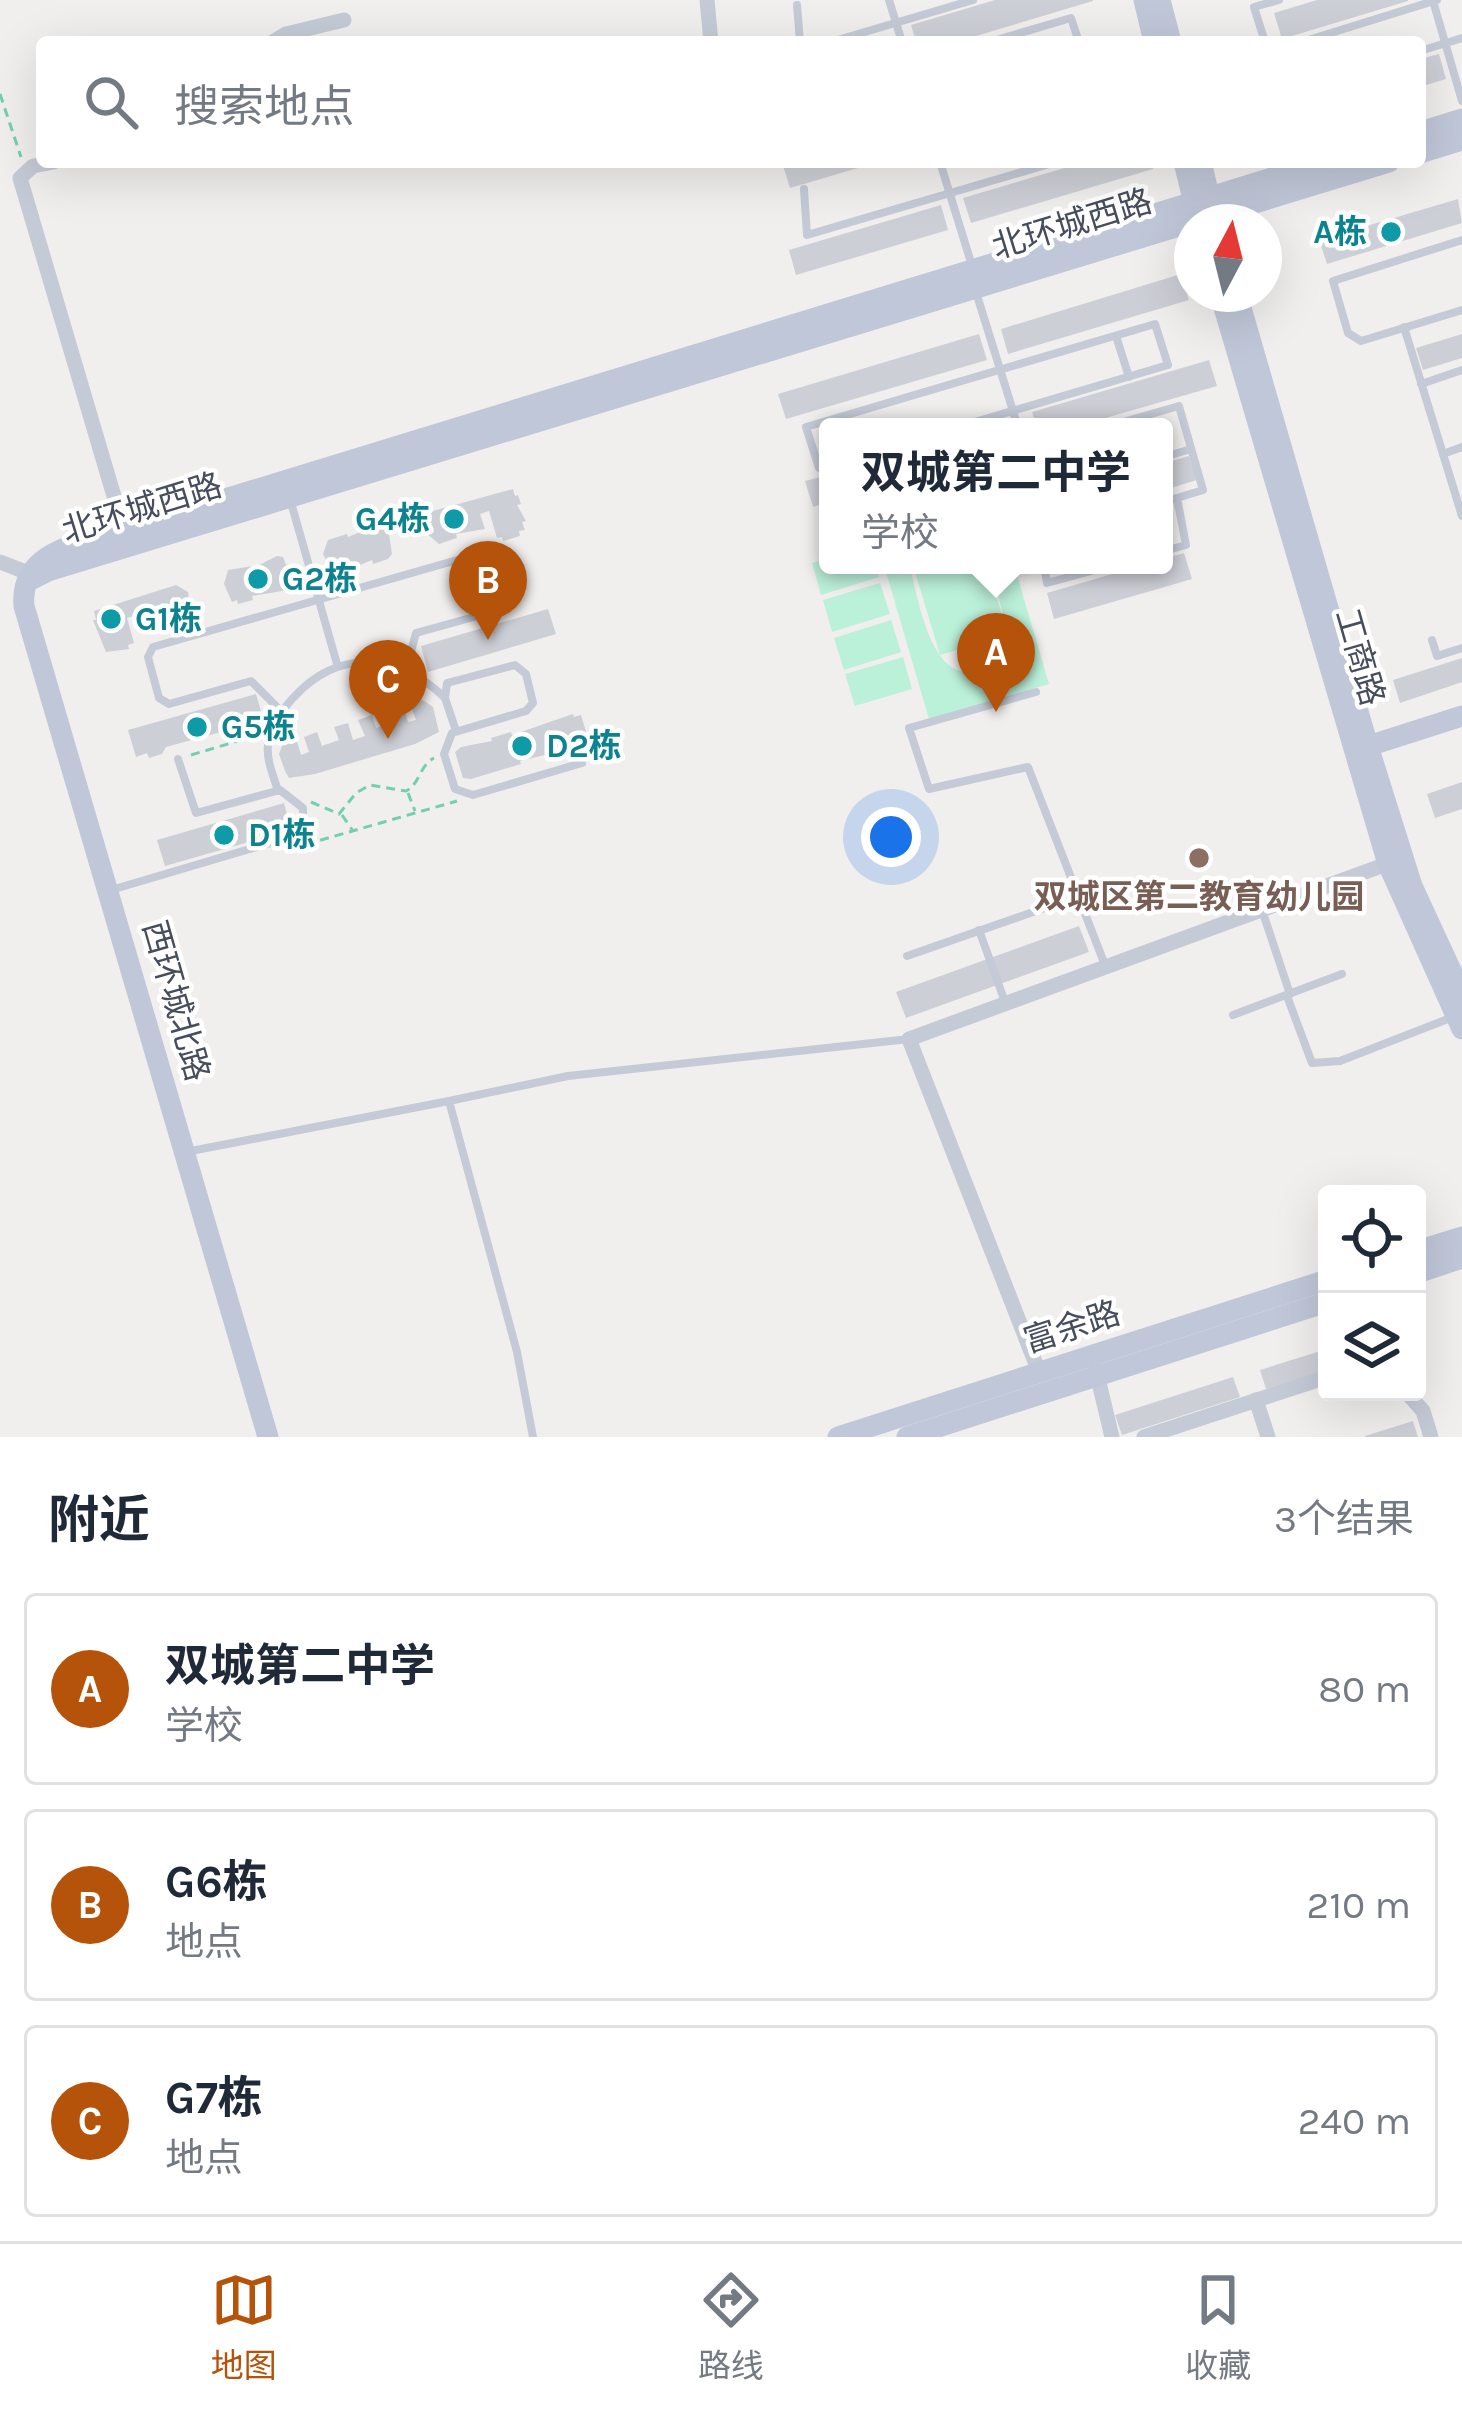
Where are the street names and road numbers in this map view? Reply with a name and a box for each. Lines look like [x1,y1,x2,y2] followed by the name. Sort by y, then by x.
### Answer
[988,182,1156,266] street label: 北环城西路
[58,466,226,550] street label: 北环城西路
[1328,604,1392,710] street label: 工商路
[135,916,217,1086] street label: 西环城北路
[1019,1294,1125,1360] street label: 富余路

